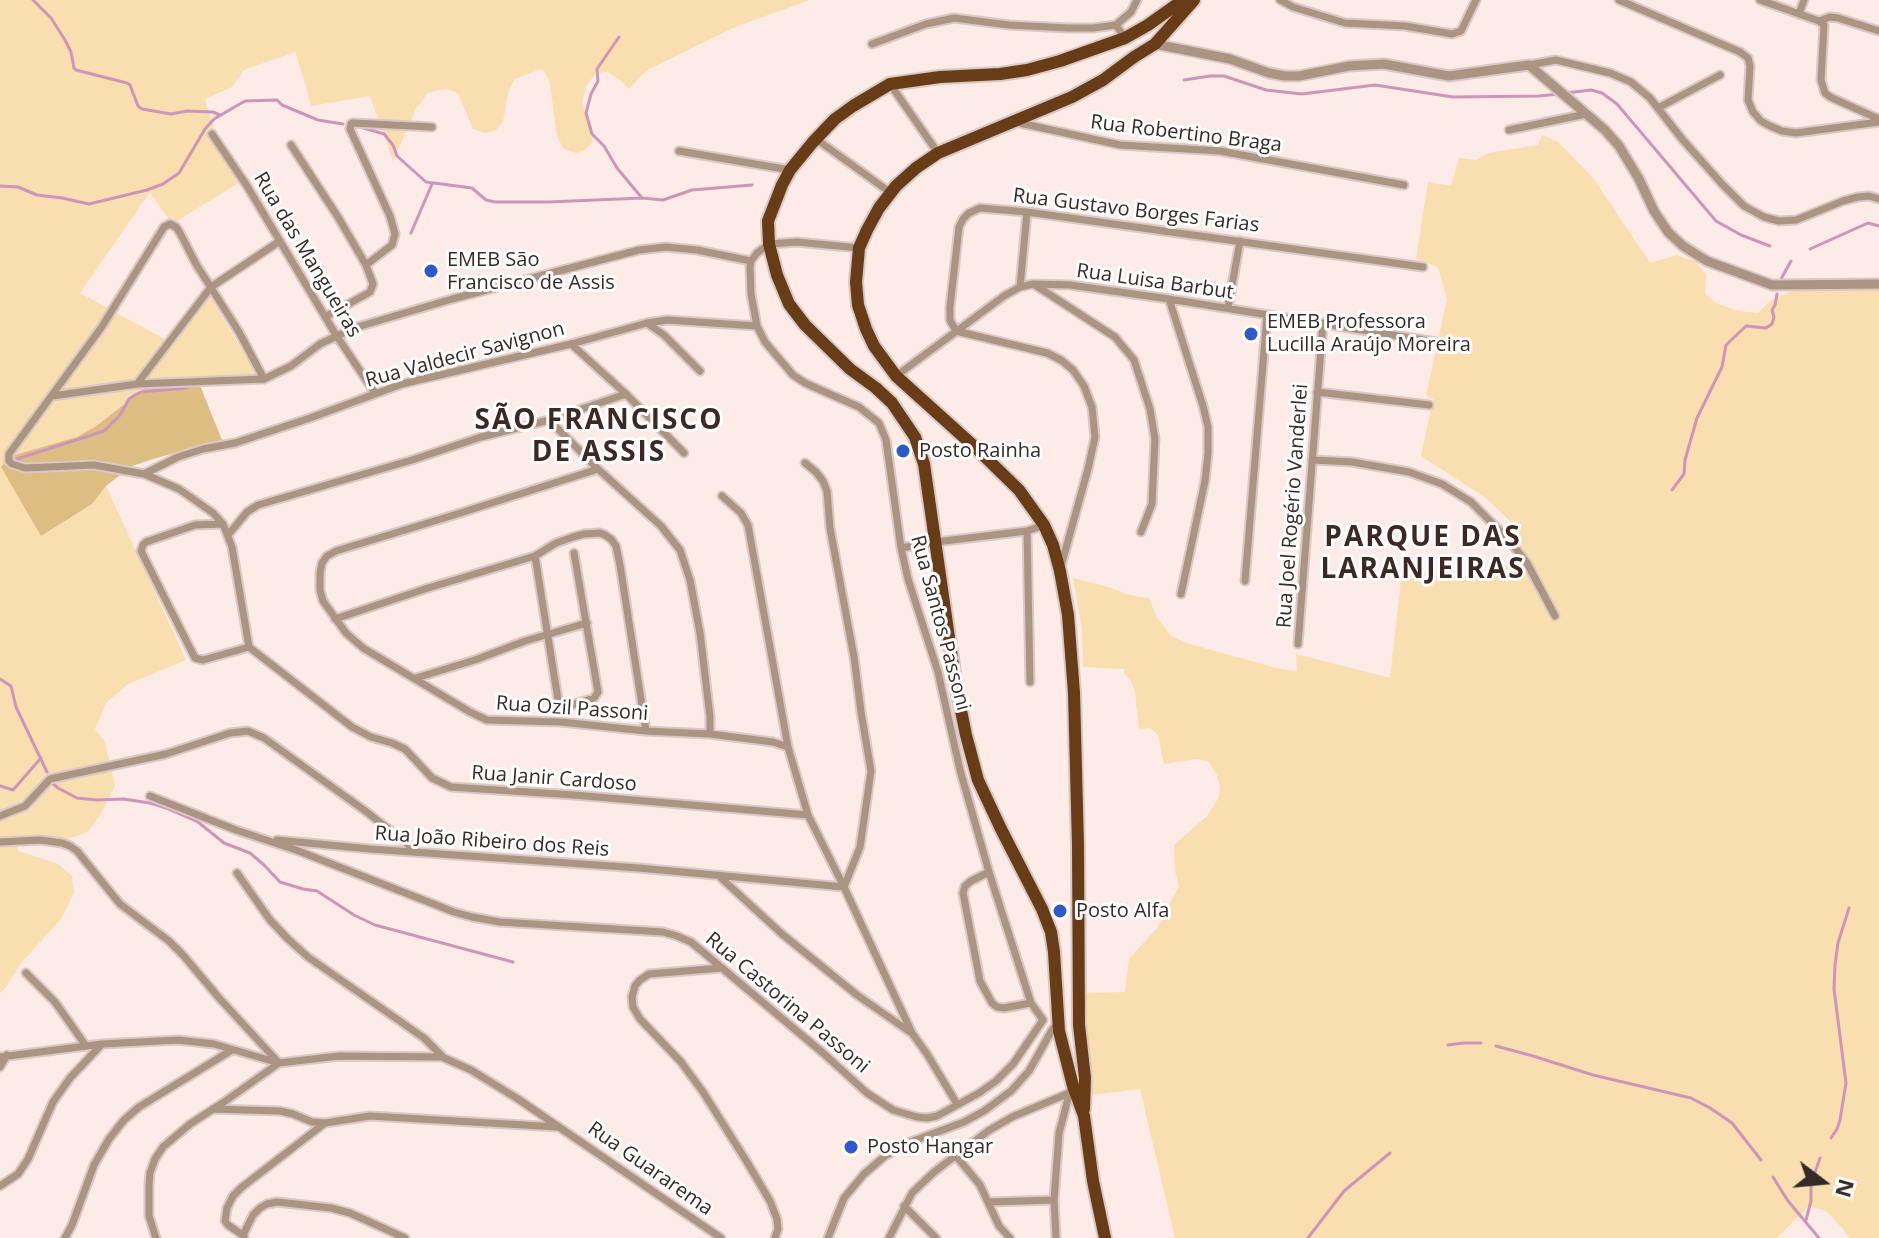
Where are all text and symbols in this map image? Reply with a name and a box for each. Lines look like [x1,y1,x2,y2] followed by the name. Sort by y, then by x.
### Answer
[1089,110,1283,158] street label: Rua Robertino Braga
[248,168,366,342] street label: Rua das Mangueiras
[1011,184,1261,238] street label: Rua Gustavo Borges Farias
[447,248,615,295] place label: EMEB São Francisco de Assis
[1075,259,1235,305] street label: Rua Luisa Barbut
[422,262,440,280] marker: EMEB São Francisco de Assis
[1267,310,1471,357] place label: EMEB Professora Lucilla Araújo Moreira
[363,317,567,393] street label: Rua Valdecir Savignon
[1242,325,1260,343] marker: EMEB Professora Lucilla Araújo Moreira
[1272,383,1314,629] street label: Rua Joel Rogério Vanderlei
[475,404,723,470] district label: SÃO FRANCISCO DE ASSIS
[919,439,1041,463] place label: Posto Rainha
[894,442,912,460] marker: Posto Rainha
[1320,521,1526,587] district label: PARQUE DAS LARANJEIRAS
[905,533,975,713] street label: Rua Santos Passoni
[495,692,649,726] street label: Rua Ozil Passoni
[470,761,638,797] street label: Rua Janir Cardoso
[374,822,610,862] street label: Rua João Ribeiro dos Reis
[1076,899,1169,923] place label: Posto Alfa
[1051,902,1069,920] marker: Posto Alfa
[700,927,874,1079] street label: Rua Castorina Passoni
[583,1117,717,1221] street label: Rua Guararema
[867,1135,993,1159] place label: Posto Hangar
[842,1138,860,1156] marker: Posto Hangar
[1783,1142,1863,1222] north arrow
[1829,1176,1863,1201] text: N

